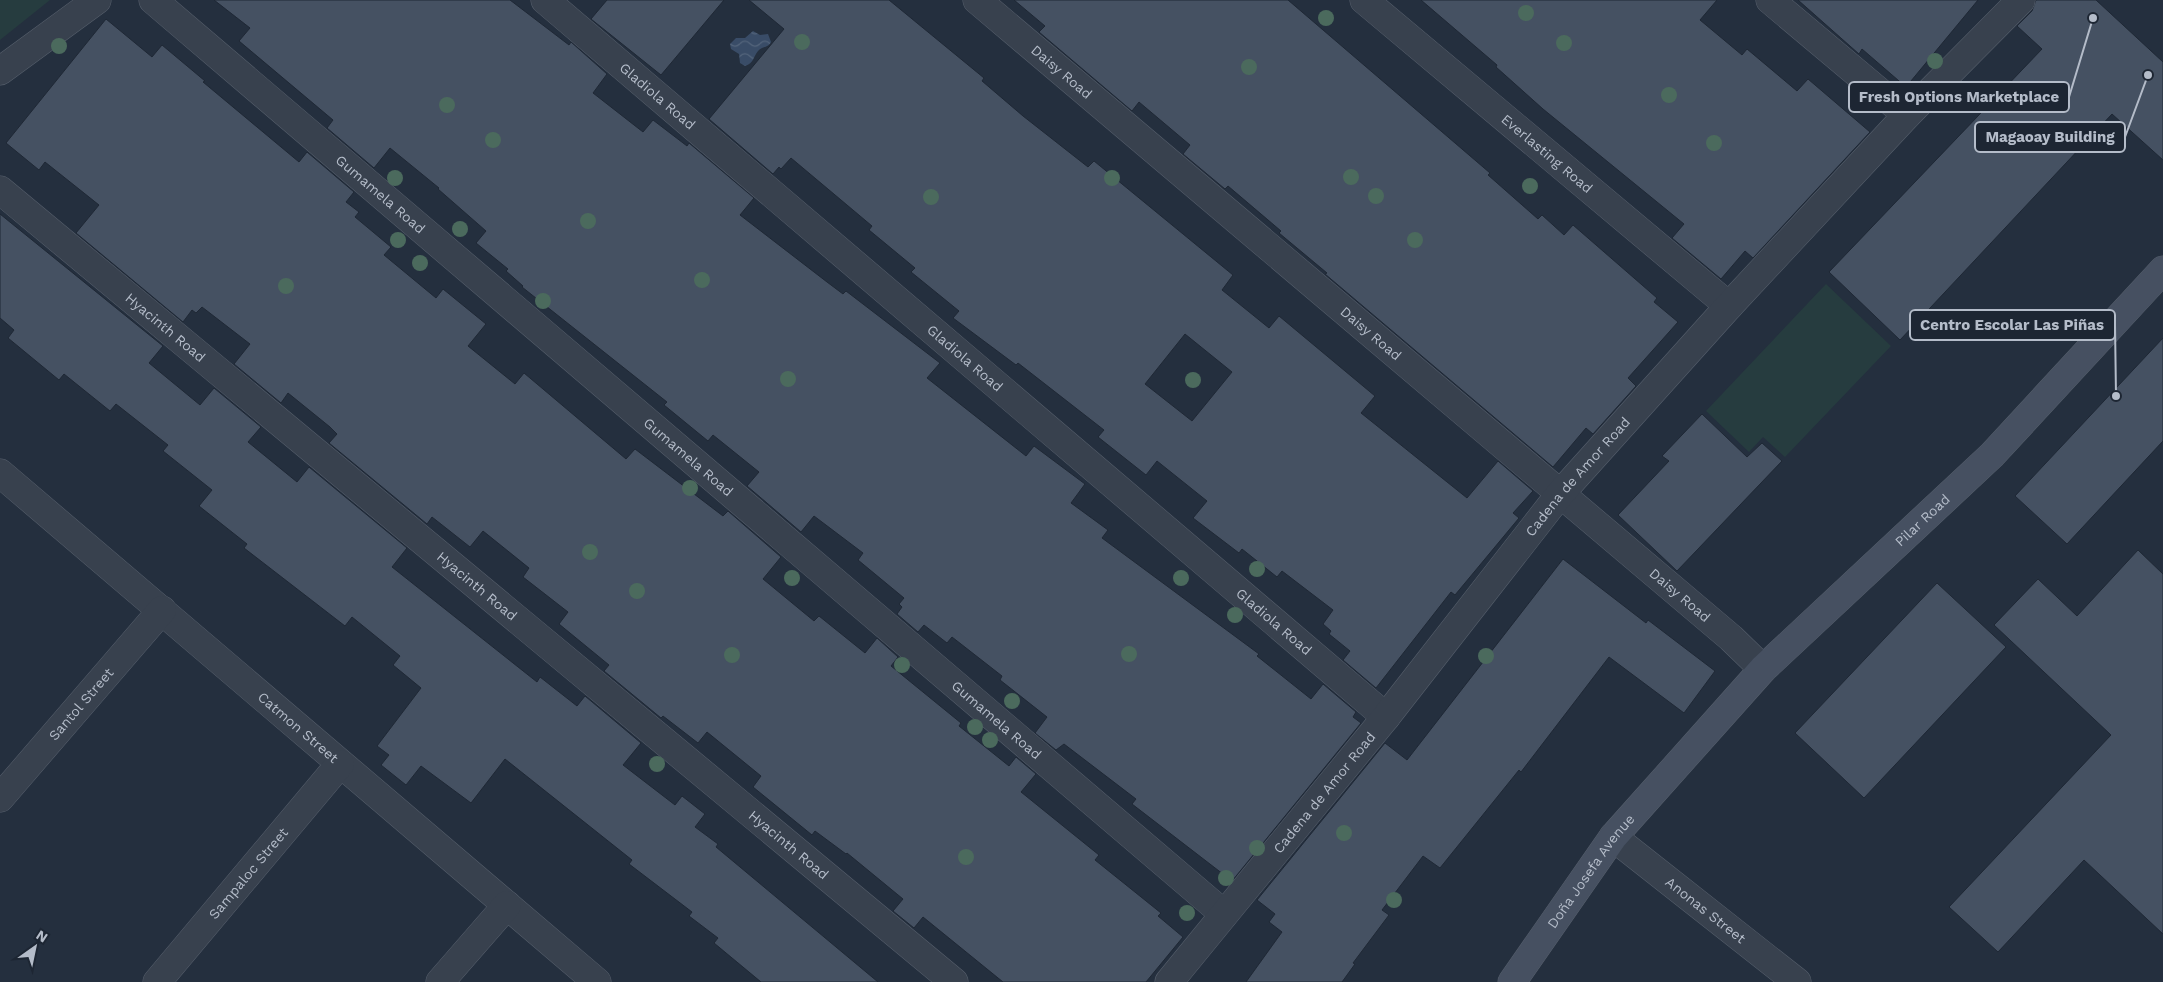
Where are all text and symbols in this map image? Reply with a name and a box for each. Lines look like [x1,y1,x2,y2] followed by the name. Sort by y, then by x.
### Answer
[1028,41,1095,102] street label: Daisy Road
[617,59,699,133] street label: Gladiola Road
[1849,82,2069,112] callout: Fresh Options Marketplace
[1859,88,2060,106] text: Fresh Options Marketplace
[1498,111,1596,196] street label: Everlasting Road
[1975,122,2125,152] callout: Magaoay Building
[1985,128,2115,146] text: Magaoay Building
[333,152,428,237] street label: Gumamela Road
[122,290,209,365] street label: Hyacinth Road
[1337,303,1405,364] street label: Daisy Road
[1910,310,2115,340] callout: Centro Escolar Las Piñas
[1920,316,2104,334] text: Centro Escolar Las Piñas
[924,321,1006,395] street label: Gladiola Road
[641,414,736,500] street label: Gumamela Road
[1522,414,1633,539] street label: Cadena de Amor Road
[1892,491,1953,549] street label: Pilar Road
[434,548,520,624] street label: Hyacinth Road
[1646,565,1714,625] street label: Daisy Road
[1233,585,1315,658] street label: Gladiola Road
[45,665,117,744] street label: Santol Street
[949,677,1045,762] street label: Gumamela Road
[255,689,342,766] street label: Catmon Street
[1270,729,1379,856] street label: Cadena de Amor Road
[745,807,832,882] street label: Hyacinth Road
[1544,811,1638,931] street label: Doña Josefa Avenue
[205,824,291,922] street label: Sampaloc Street
[1663,874,1749,947] street label: Anonas Street
[10,922,60,972] north arrow
[33,927,51,946] text: N

